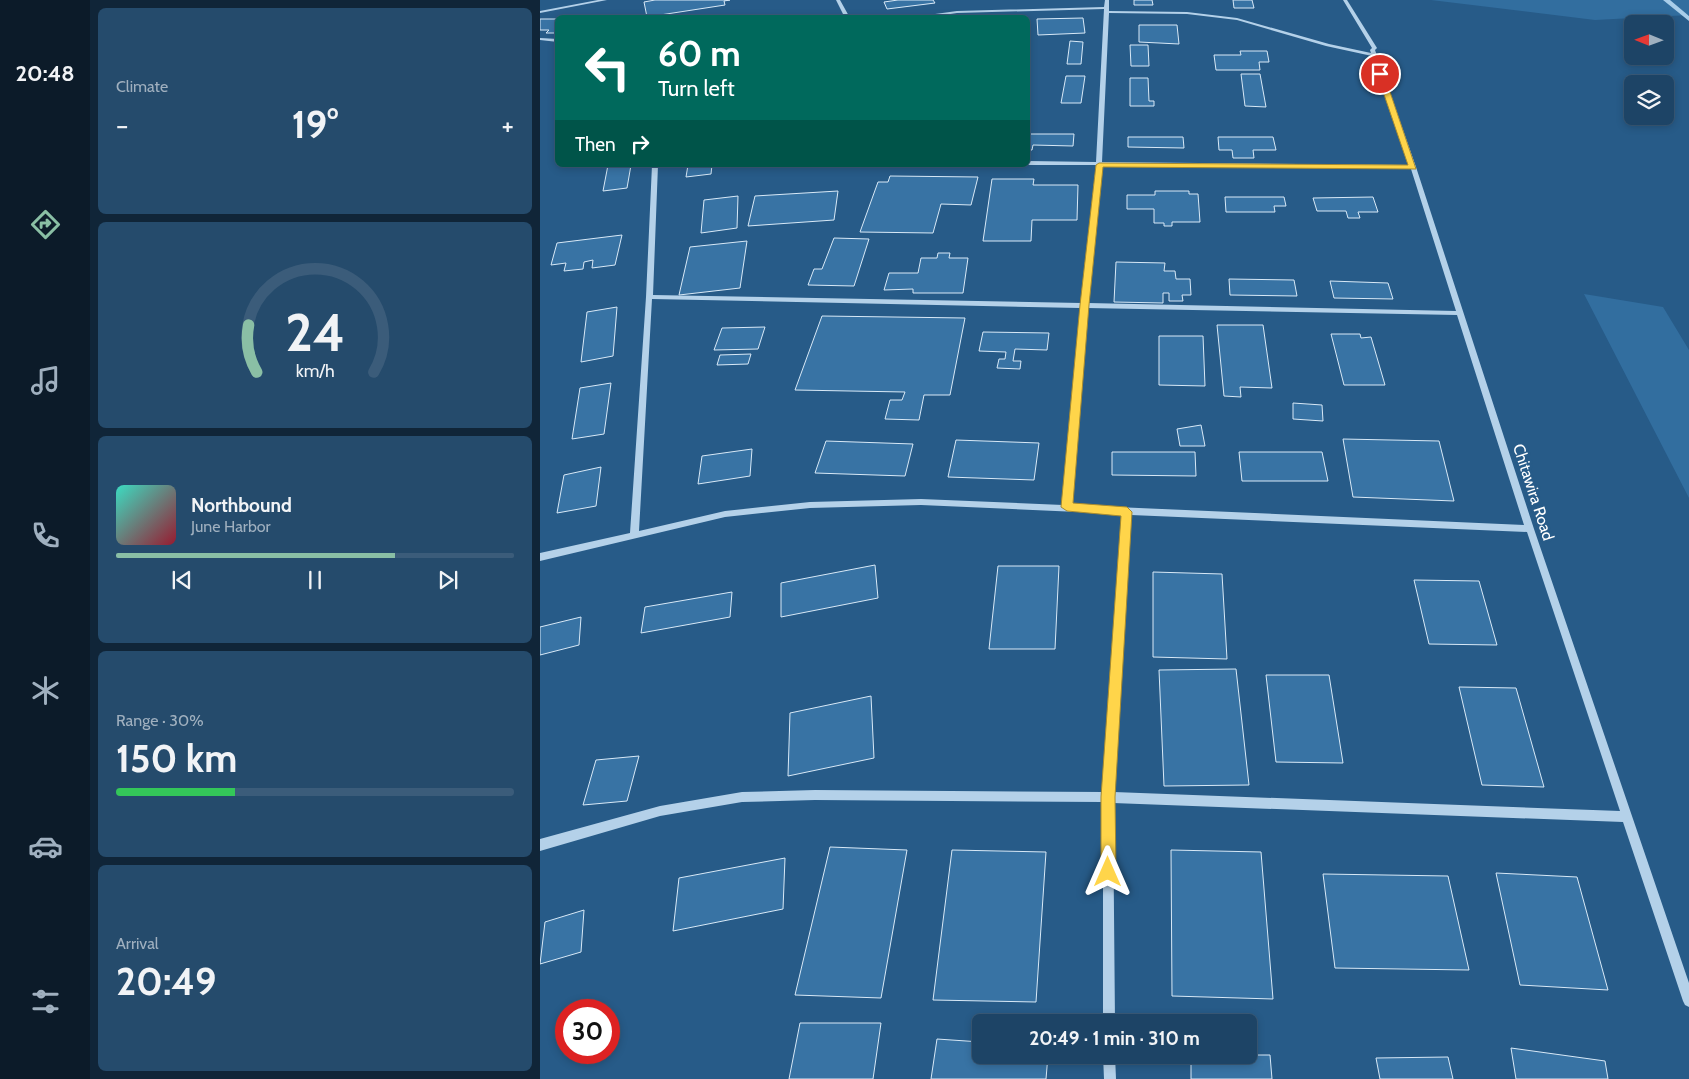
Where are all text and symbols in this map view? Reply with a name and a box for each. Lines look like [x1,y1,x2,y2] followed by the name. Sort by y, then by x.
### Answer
[1624,15,1674,65] north arrow
[1624,15,1674,125] map controls
[658,32,741,75] text: 60 m
[575,35,640,100] icon: left
[1359,53,1401,95] pin
[15,60,75,87] text: 20:48
[1366,60,1394,88] icon: arrive
[658,75,735,102] text: Turn left
[1624,75,1674,125] button: layers
[116,77,168,96] text: Climate
[292,101,338,148] text: 19°
[116,108,128,142] text: −
[502,108,514,142] text: +
[626,130,654,158] icon: right
[575,133,616,156] text: Then
[28,207,63,242] icon: directions
[285,301,345,364] text: 24
[295,360,335,381] text: km/h
[28,363,63,398] icon: music
[1509,441,1558,543] street label: Chitawira Road
[191,494,292,517] text: Northbound
[191,517,271,536] text: June Harbor
[28,518,63,553] icon: phone
[168,566,196,594] icon: previous
[301,566,329,594] icon: pause
[434,566,462,594] icon: next
[28,673,63,708] icon: climate
[116,711,204,730] text: Range · 30%
[116,735,237,782] text: 150 km
[28,829,63,864] icon: car
[1081,845,1133,897] position arrow
[116,934,159,953] text: Arrival
[116,958,216,1005] text: 20:49
[28,984,63,1019] icon: filters
[555,999,620,1064] speed limit sign: 30
[1029,1027,1200,1050] text: 20:49 · 1 min · 310 m

